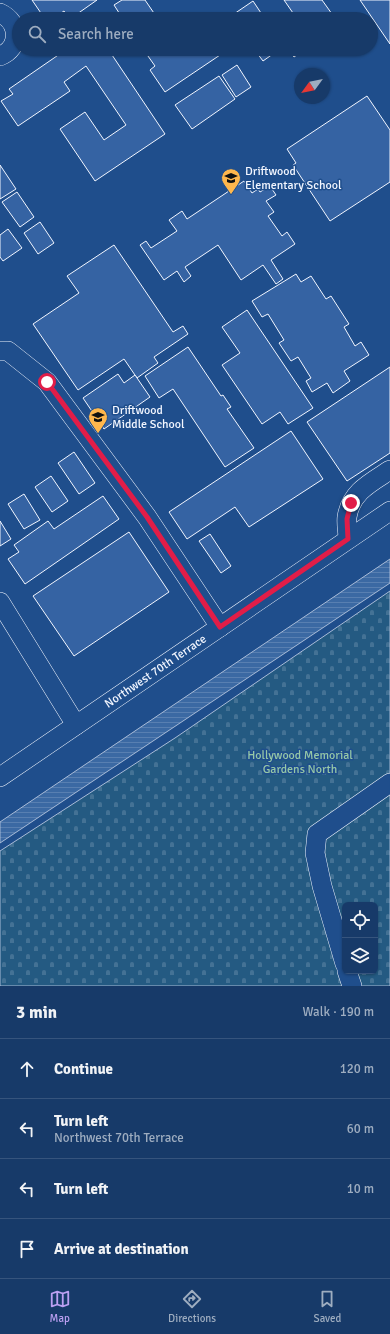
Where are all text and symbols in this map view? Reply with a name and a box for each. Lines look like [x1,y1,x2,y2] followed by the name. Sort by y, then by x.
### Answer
[12,12,378,56] search box
[26,23,48,45] icon: search
[58,25,134,43] text: Search here
[294,68,330,104] north arrow
[245,164,342,193] place label: Driftwood Elementary School
[220,167,242,195] school or university icon: Driftwood Elementary School
[38,373,56,391] route start
[112,403,185,432] place label: Driftwood Middle School
[87,406,109,434] school or university icon: Driftwood Middle School
[342,494,360,512] route end
[102,631,209,711] street label: Northwest 70th Terrace
[247,748,353,777] park label: Hollywood Memorial Gardens North
[342,902,378,974] map controls
[342,902,378,938] button: locate
[342,938,378,974] button: layers
[16,1002,57,1023] text: 3 min
[303,1004,374,1020] text: Walk · 190 m
[16,1058,38,1080] icon: ahead
[54,1060,113,1078] text: Continue
[340,1061,374,1077] text: 120 m
[54,1112,108,1130] text: Turn left
[16,1118,38,1140] icon: left
[347,1121,374,1137] text: 60 m
[54,1130,184,1146] text: Northwest 70th Terrace
[16,1178,38,1200] icon: left
[54,1180,108,1198] text: Turn left
[347,1181,374,1197] text: 10 m
[16,1238,38,1260] icon: arrive
[54,1240,189,1258] text: Arrive at destination
[49,1288,71,1325] tab: Map
[168,1288,216,1325] tab: Directions
[314,1288,341,1325] tab: Saved

